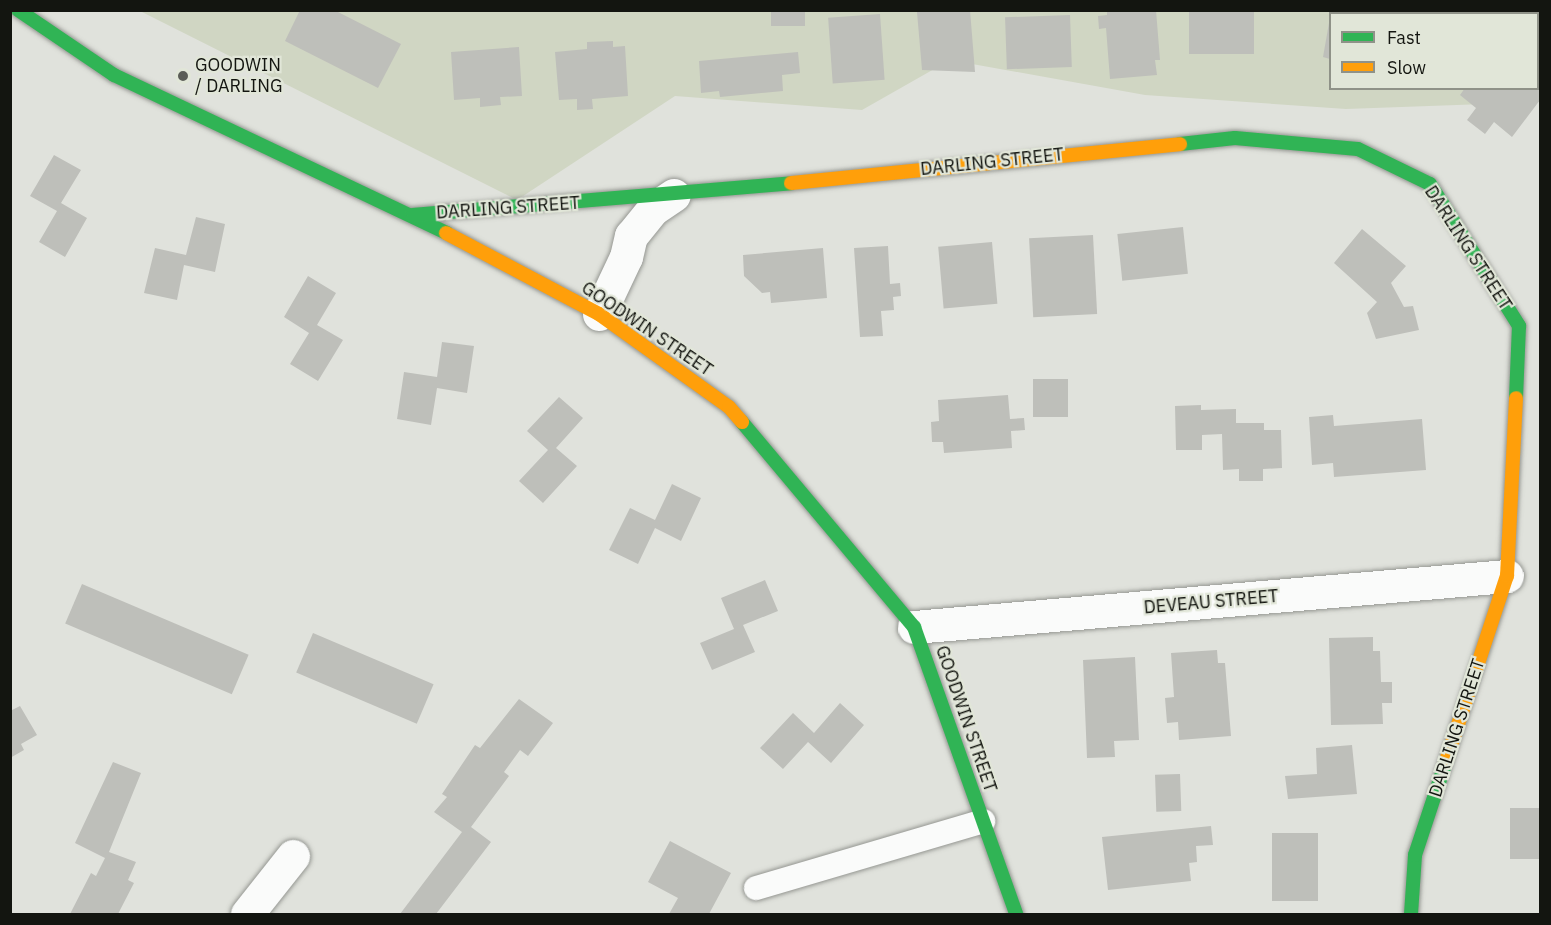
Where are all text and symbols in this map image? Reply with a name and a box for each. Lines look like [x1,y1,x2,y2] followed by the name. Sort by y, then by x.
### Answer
[1329,12,1539,90] legend
[1387,26,1421,49] text: Fast
[195,55,283,98] place label: GOODWIN / DARLING
[1387,56,1426,79] text: Slow
[176,69,190,83] marker: GOODWIN / DARLING
[919,144,1065,180] street label: DARLING STREET
[1420,182,1516,314] street label: DARLING STREET
[435,192,581,224] street label: DARLING STREET
[577,277,717,381] street label: GOODWIN STREET
[1143,585,1279,619] street label: DEVEAU STREET
[931,643,1001,795] street label: GOODWIN STREET
[1424,656,1490,800] street label: DARLING STREET

